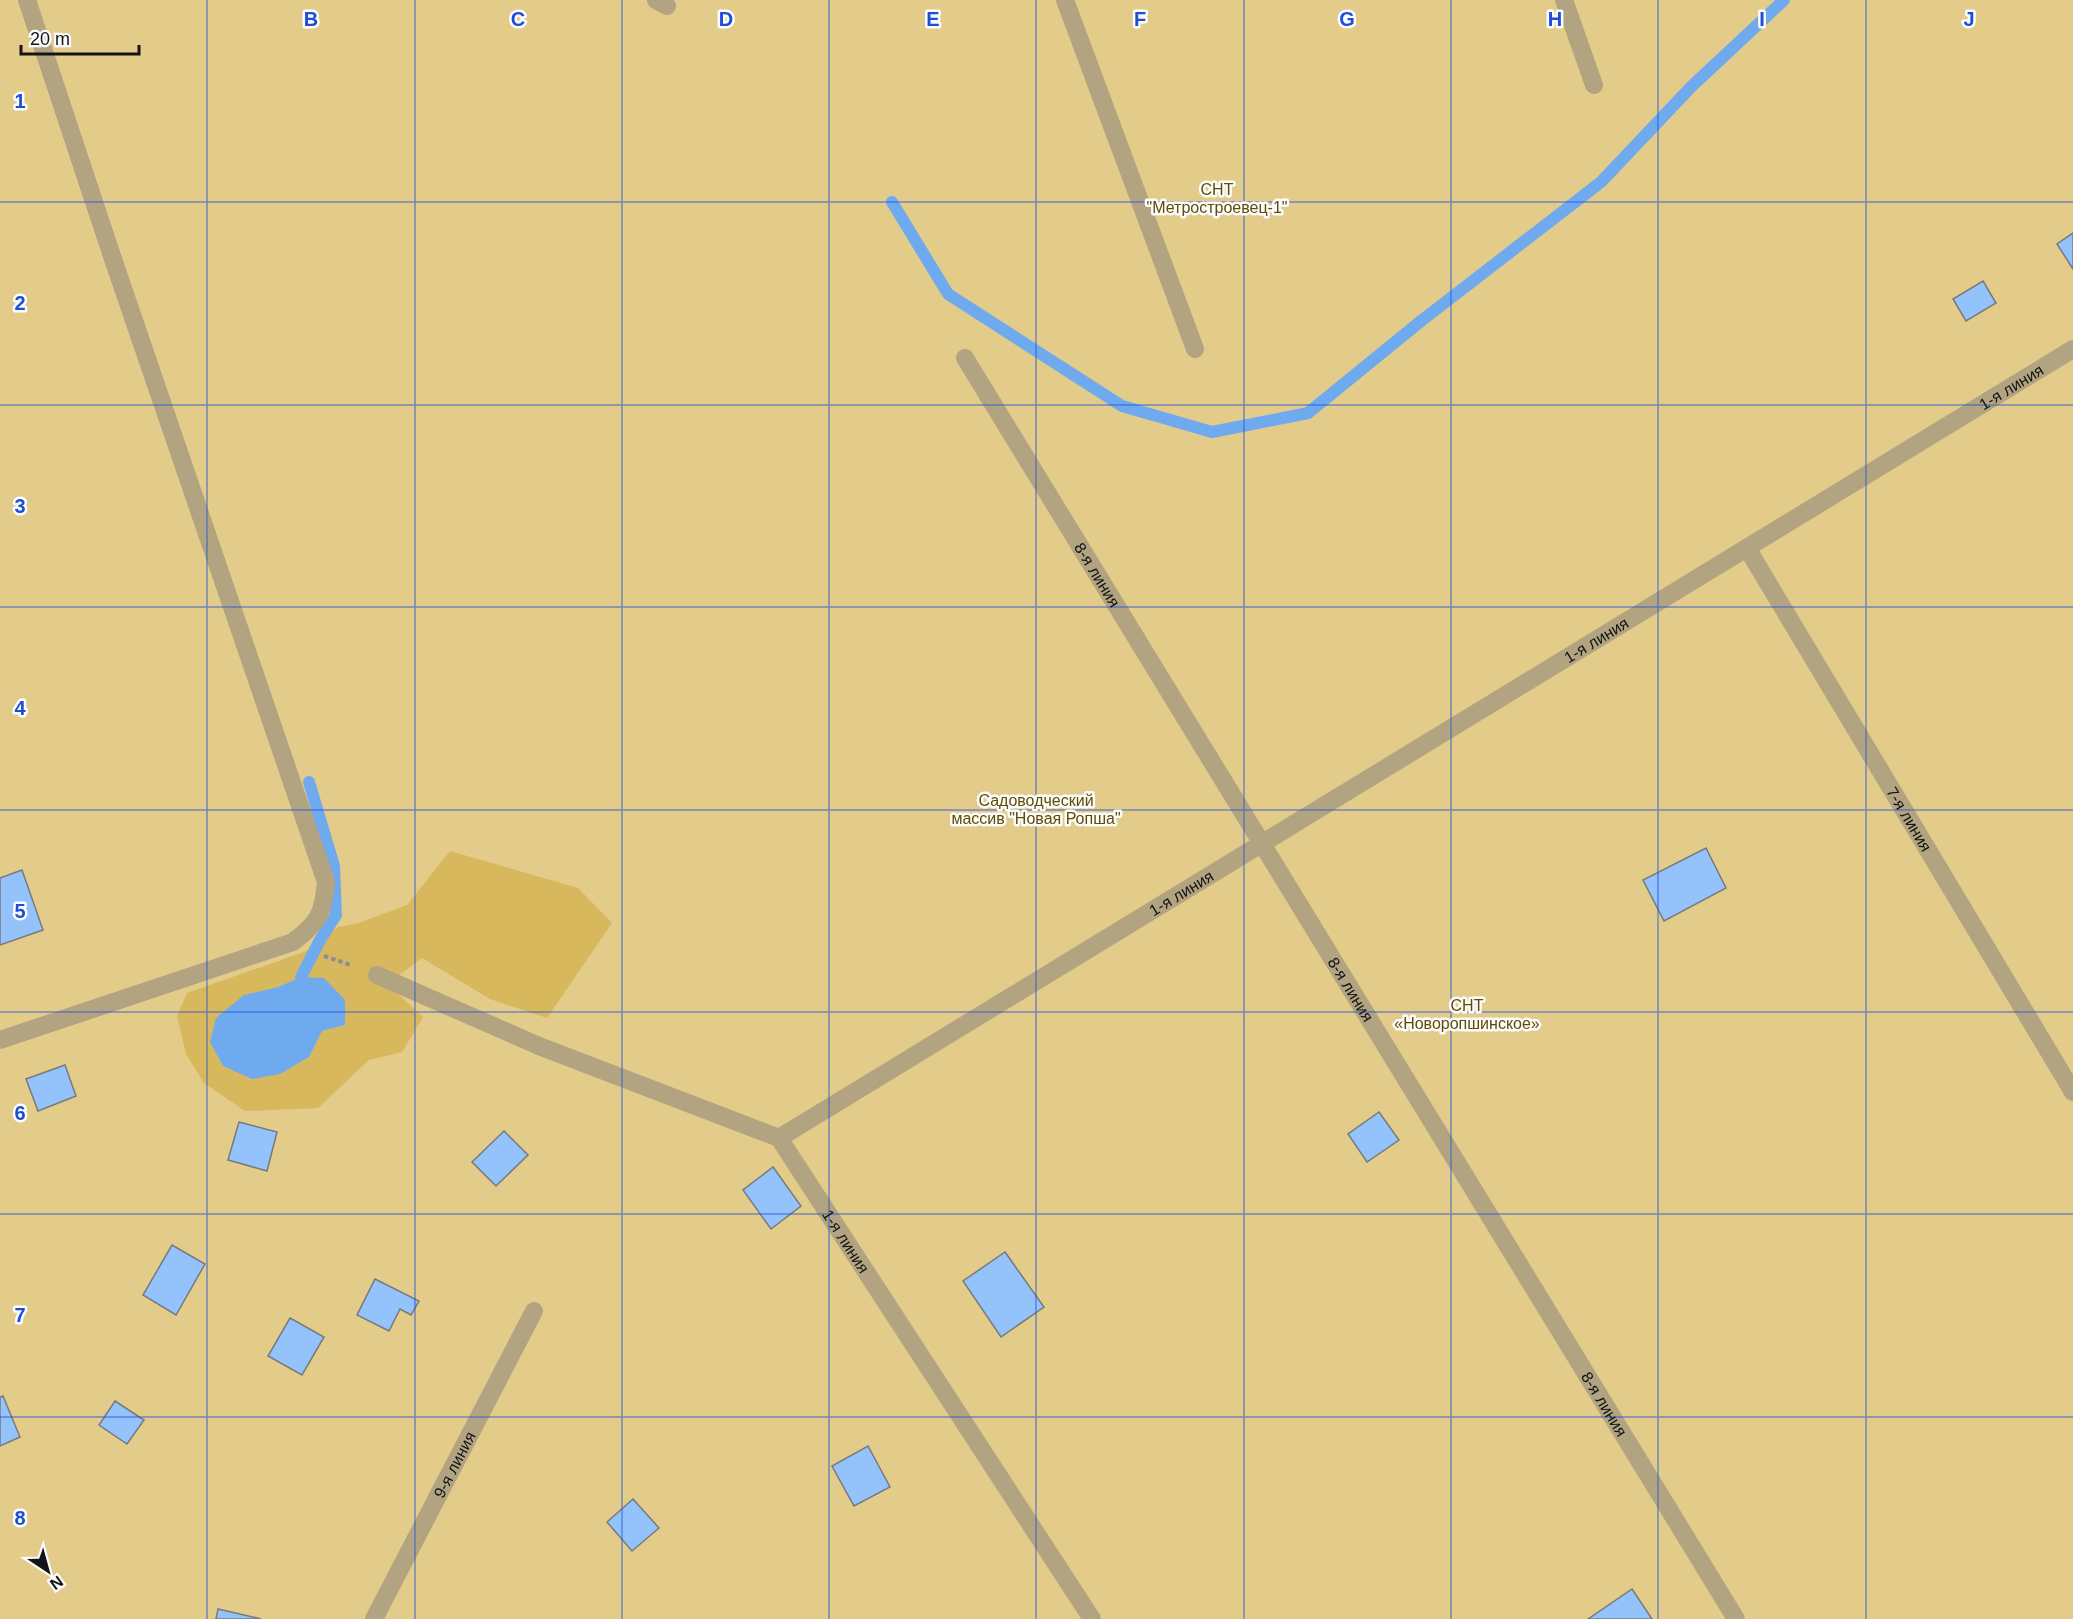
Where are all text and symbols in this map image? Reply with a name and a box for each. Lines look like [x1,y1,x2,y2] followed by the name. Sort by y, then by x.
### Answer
[304,8,318,30] text: B
[511,8,525,30] text: C
[719,8,733,30] text: D
[926,8,940,30] text: E
[1134,8,1146,30] text: F
[1339,8,1355,30] text: G
[1548,8,1562,30] text: H
[1759,8,1765,30] text: I
[1963,8,1975,30] text: J
[21,18,140,56] scale bar
[30,29,70,49] text: 20 m
[14,90,26,112] text: 1
[1147,181,1288,216] park label: СНТ "Метростроевец-1"
[14,292,26,314] text: 2
[1976,361,2046,413] street label: 1-я линия
[14,495,26,517] text: 3
[1071,540,1124,610] street label: 8-я линия
[1561,614,1631,666] street label: 1-я линия
[14,697,26,719] text: 4
[1884,784,1935,854] street label: 7-я линия
[951,792,1121,827] park label: Садоводческий массив "Новая Ропша"
[1146,867,1216,919] street label: 1-я линия
[14,900,26,922] text: 5
[1325,954,1377,1025] street label: 8-я линия
[1394,997,1540,1032] park label: СНТ «Новоропшинское»
[14,1102,26,1124] text: 6
[819,1206,873,1276] street label: 1-я линия
[14,1304,26,1326] text: 7
[1578,1369,1631,1439] street label: 8-я линия
[430,1429,478,1500] street label: 9-я линия
[14,1507,26,1529] text: 8
[18,1541,78,1601] north arrow
[47,1572,66,1593] text: N

